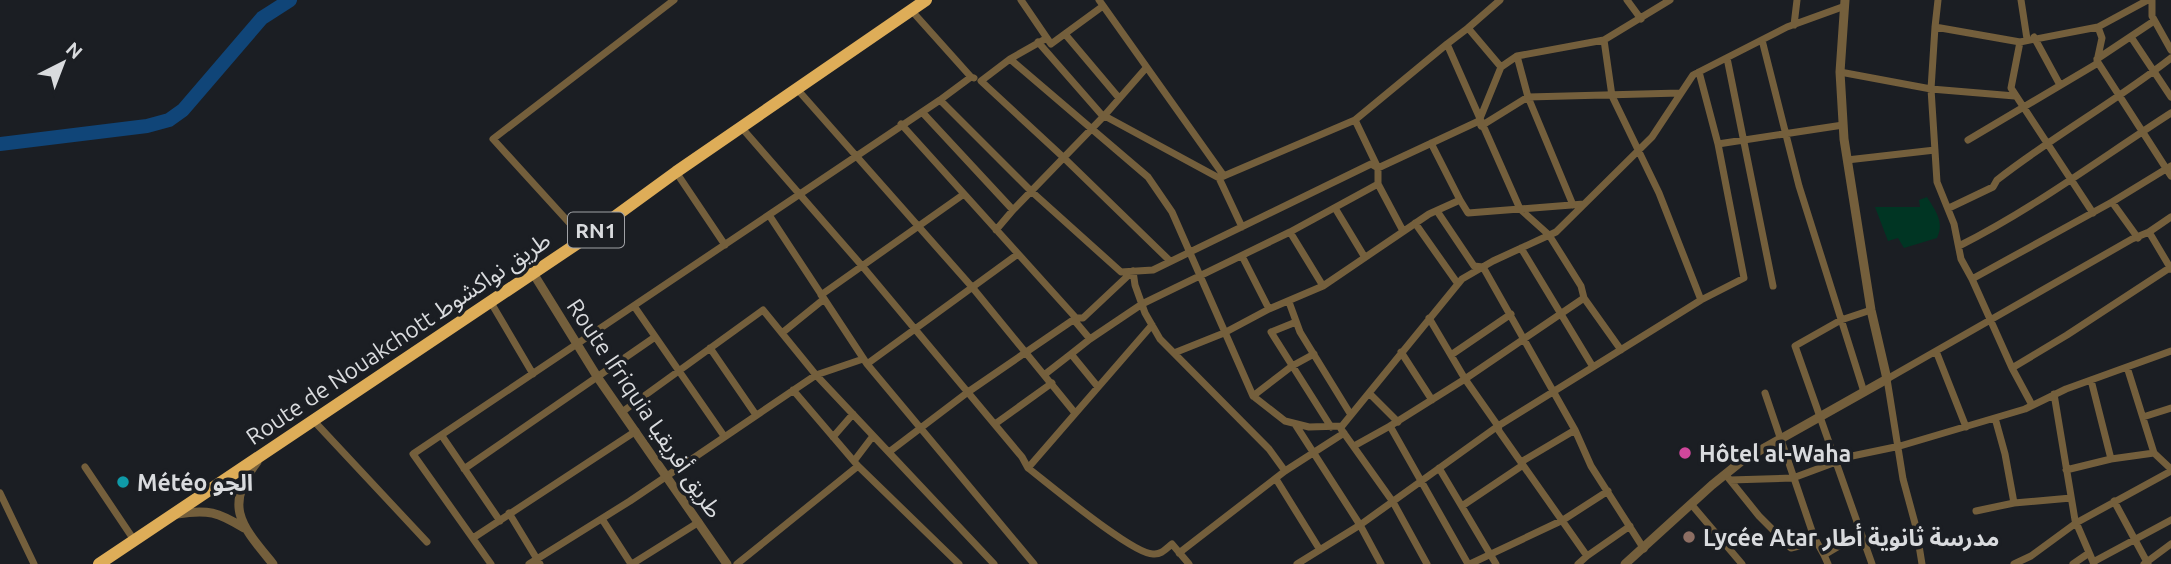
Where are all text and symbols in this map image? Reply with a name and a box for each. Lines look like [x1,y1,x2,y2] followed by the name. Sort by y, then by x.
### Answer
[28,28,98,98] north arrow
[62,37,87,63] text: N
[568,212,624,247] road number: RN1
[241,227,556,451] street label: Route de Nouakchott طريق نواكشوط
[561,293,728,523] street label: Route Ifriquia طريق أفريقيا
[1699,441,1851,466] place label: Hôtel al-Waha
[1677,445,1693,461] marker: Hôtel al-Waha
[137,470,253,496] place label: Météo الجو
[115,474,131,490] marker: Météo الجو
[1703,523,1999,552] place label: Lycée Atar مدرسة ثانوية أطار
[1681,529,1697,545] marker: Lycée Atar مدرسة ثانوية أطار

